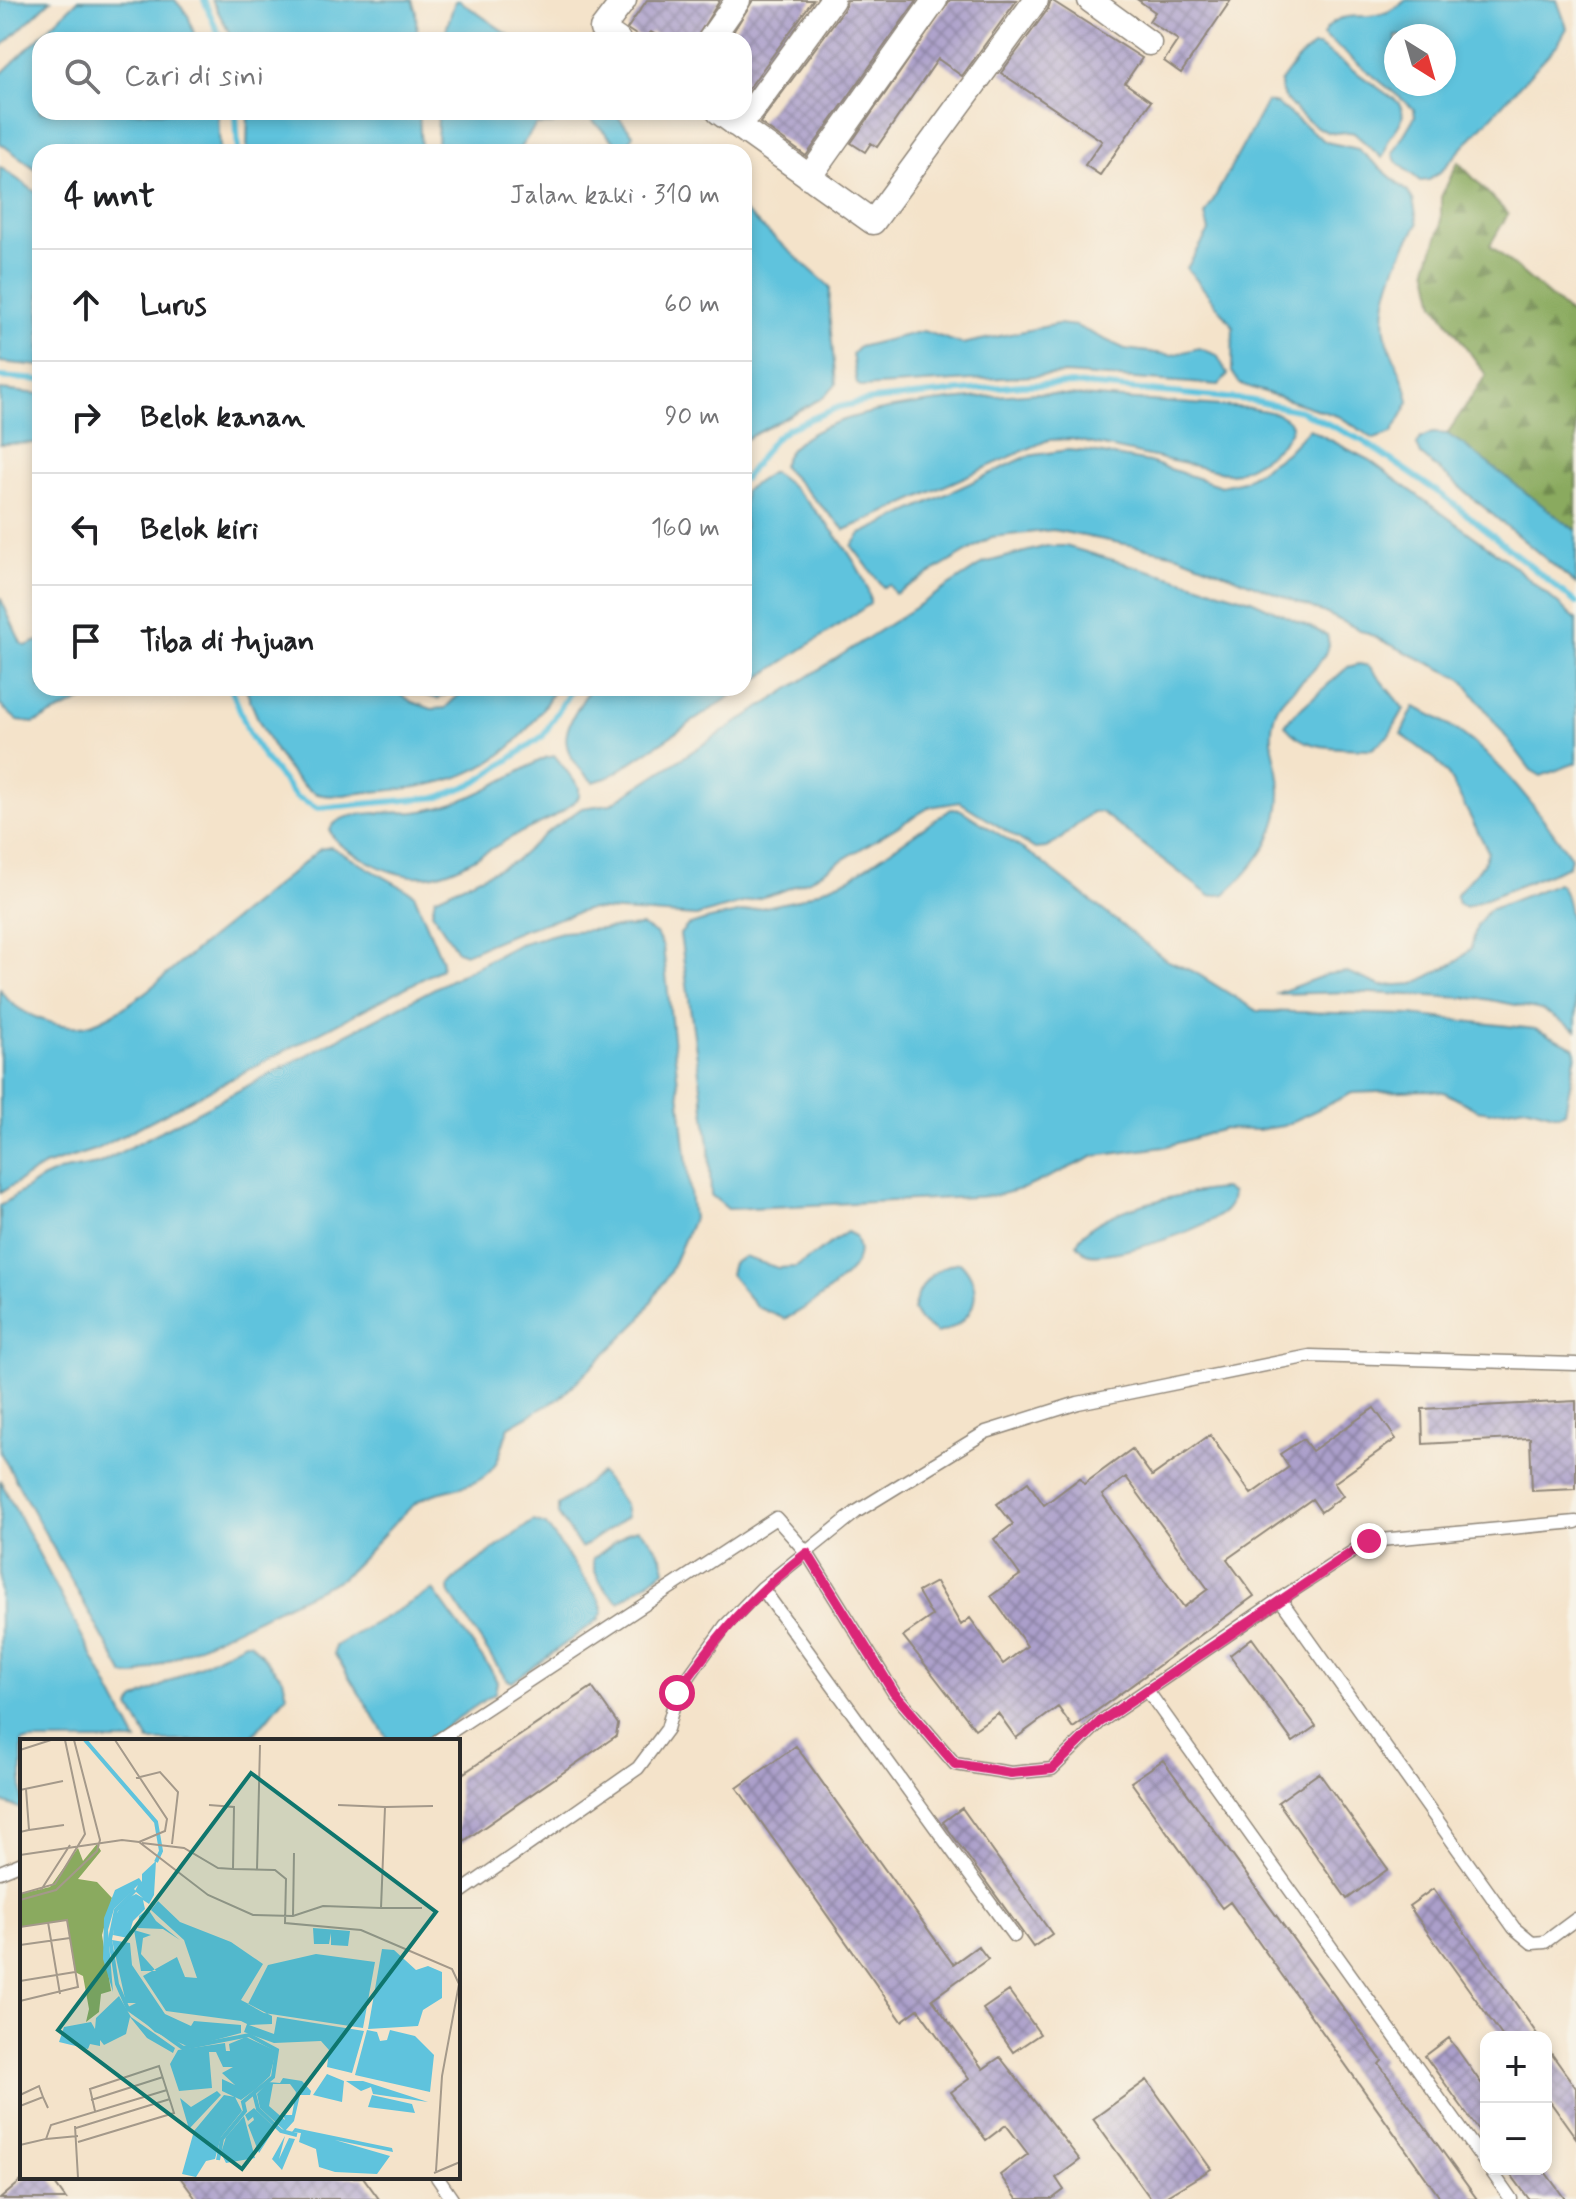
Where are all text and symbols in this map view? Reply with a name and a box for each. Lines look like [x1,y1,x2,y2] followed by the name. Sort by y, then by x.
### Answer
[1384,24,1456,96] north arrow
[32,32,752,120] search box
[60,54,104,98] icon: search
[124,57,264,96] text: Cari di sini
[64,174,155,219] text: 4 mnt
[510,179,720,213] text: Jalan kaki · 310 m
[64,283,108,327] icon: ahead
[140,286,207,325] text: Lurus
[664,288,720,322] text: 60 m
[64,395,108,439] icon: right
[140,398,305,437] text: Belok kanan
[665,400,720,434] text: 90 m
[64,507,108,551] icon: left
[140,510,258,549] text: Belok kiri
[651,512,720,546] text: 160 m
[64,619,108,663] icon: arrive
[140,622,315,661] text: Tiba di tujuan
[1351,1523,1387,1559] route end
[659,1675,695,1711] route start
[20,1739,460,2179] inset map
[1480,2031,1552,2175] map controls
[1480,2031,1552,2103] button: +
[1480,2103,1552,2175] button: −

